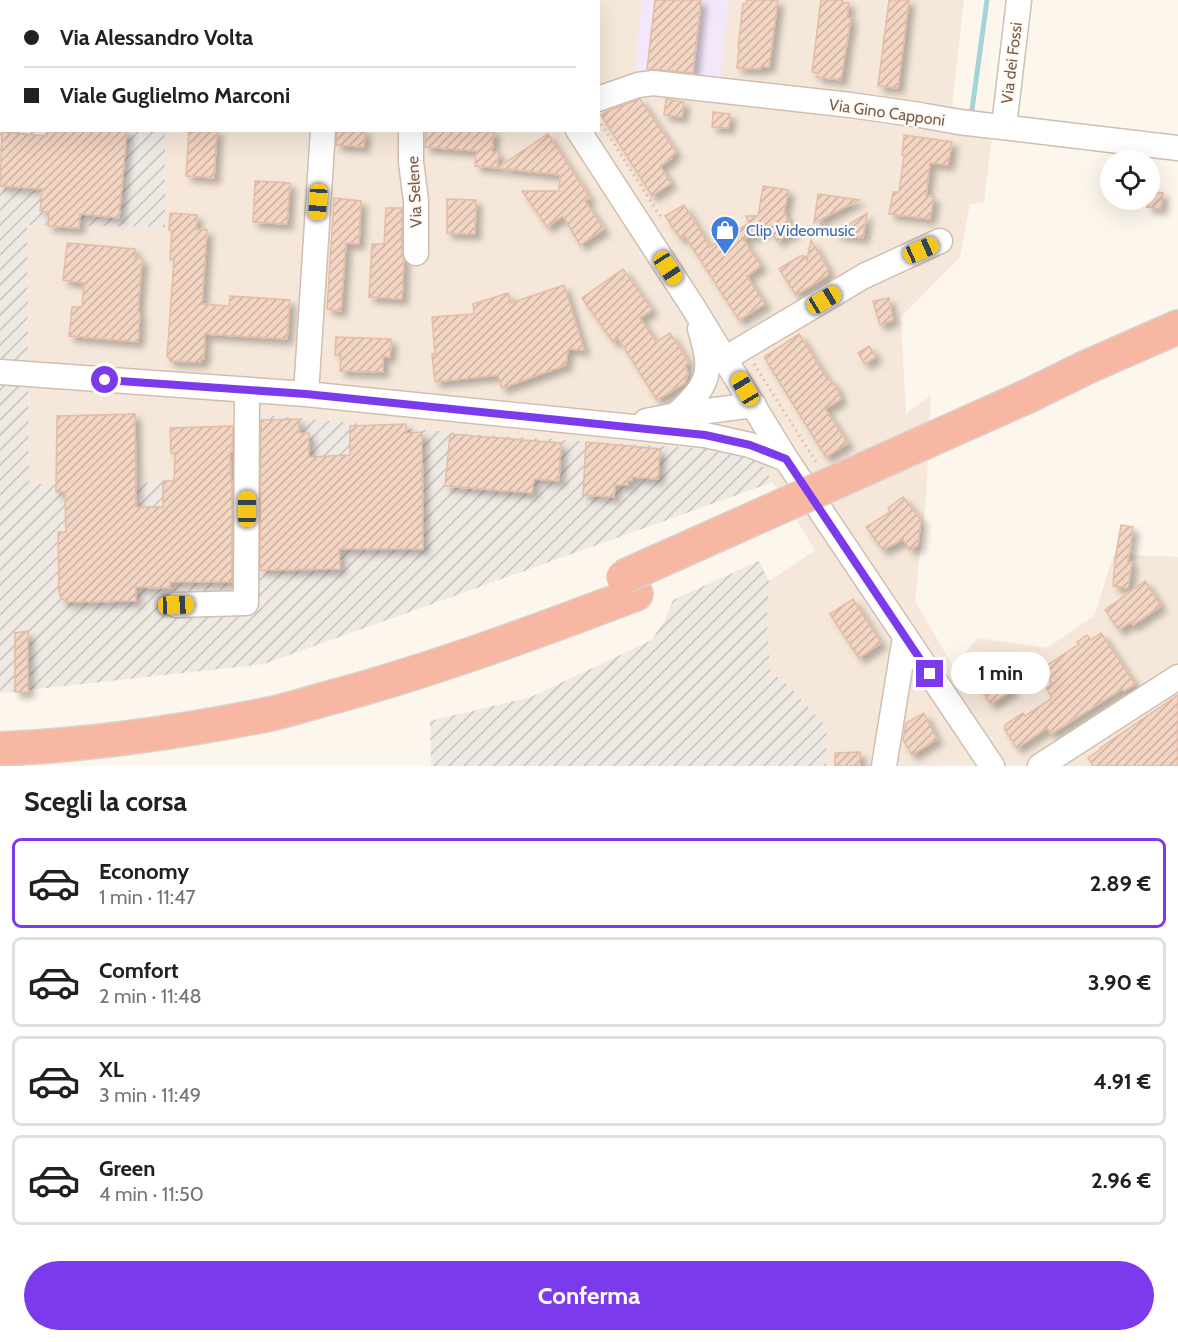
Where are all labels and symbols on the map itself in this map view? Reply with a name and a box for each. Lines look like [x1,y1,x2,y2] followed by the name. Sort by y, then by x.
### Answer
[997,21,1026,105] street label: Via dei Fossi
[828,95,946,130] street label: Via Gino Capponi
[403,156,426,228] street label: Via Selene
[308,183,328,221] car
[709,214,741,256] shop icon: Clip Videomusic
[746,221,855,240] place label: Clip Videomusic
[901,234,941,266] car
[651,248,685,288] car
[804,283,844,317] car
[91,366,118,393] route start
[728,369,762,409] car
[238,491,256,527] car
[158,595,194,615] car
[951,653,1050,695] callout: 1 min
[916,660,943,687] route end

